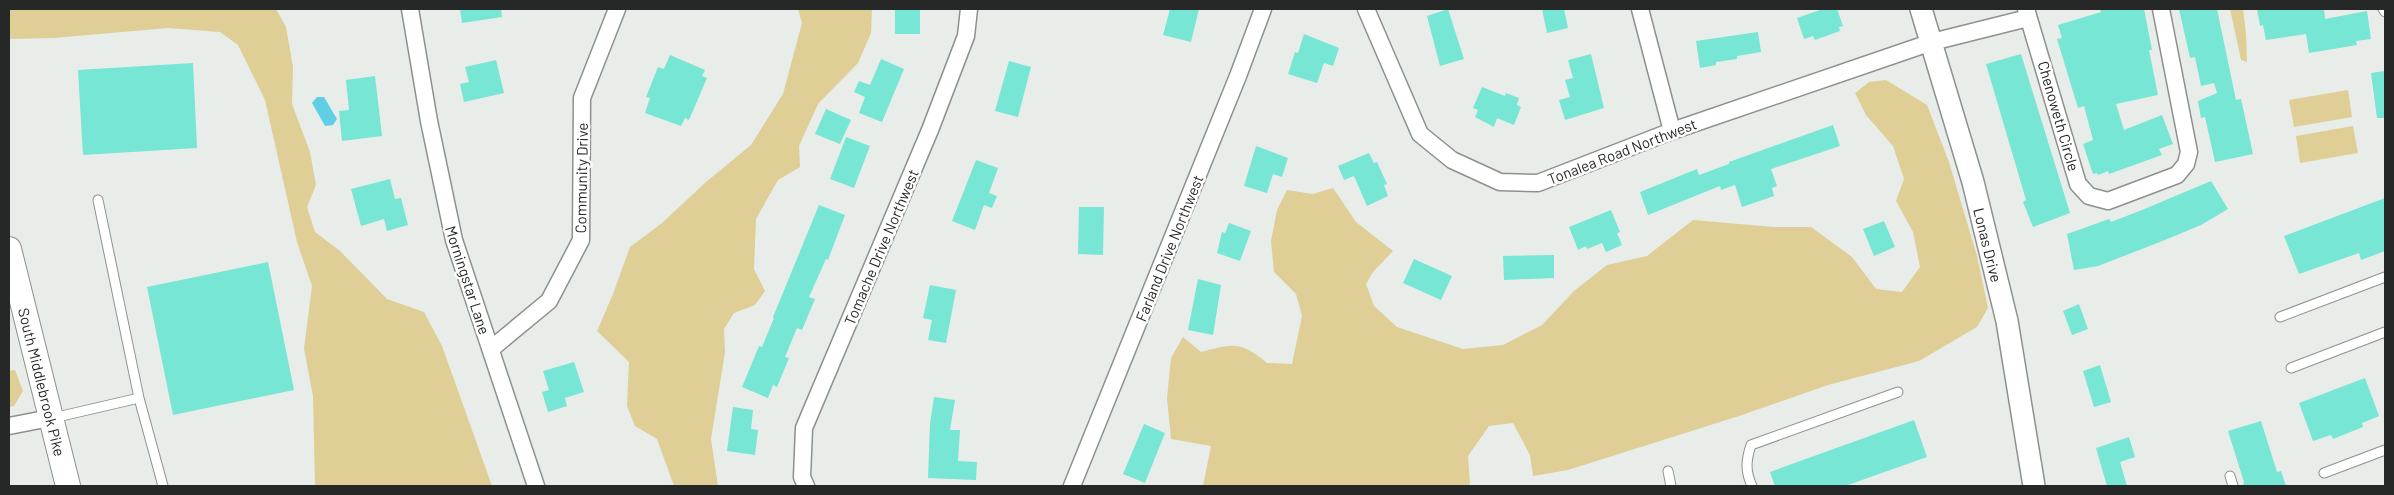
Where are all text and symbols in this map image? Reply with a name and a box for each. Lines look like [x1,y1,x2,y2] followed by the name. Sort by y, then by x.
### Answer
[2035,59,2083,173] street label: Chenoweth Circle
[1545,114,1699,188] street label: Tonalea Road Northwest
[571,122,591,234] street label: Community Drive
[840,166,922,328] street label: Tomache Drive Northwest
[1131,172,1207,324] street label: Farland Drive Northwest
[1970,206,2006,284] street label: Lonas Drive
[442,223,494,337] street label: Morningstar Lane
[15,306,69,458] street label: South Middlebrook Pike

